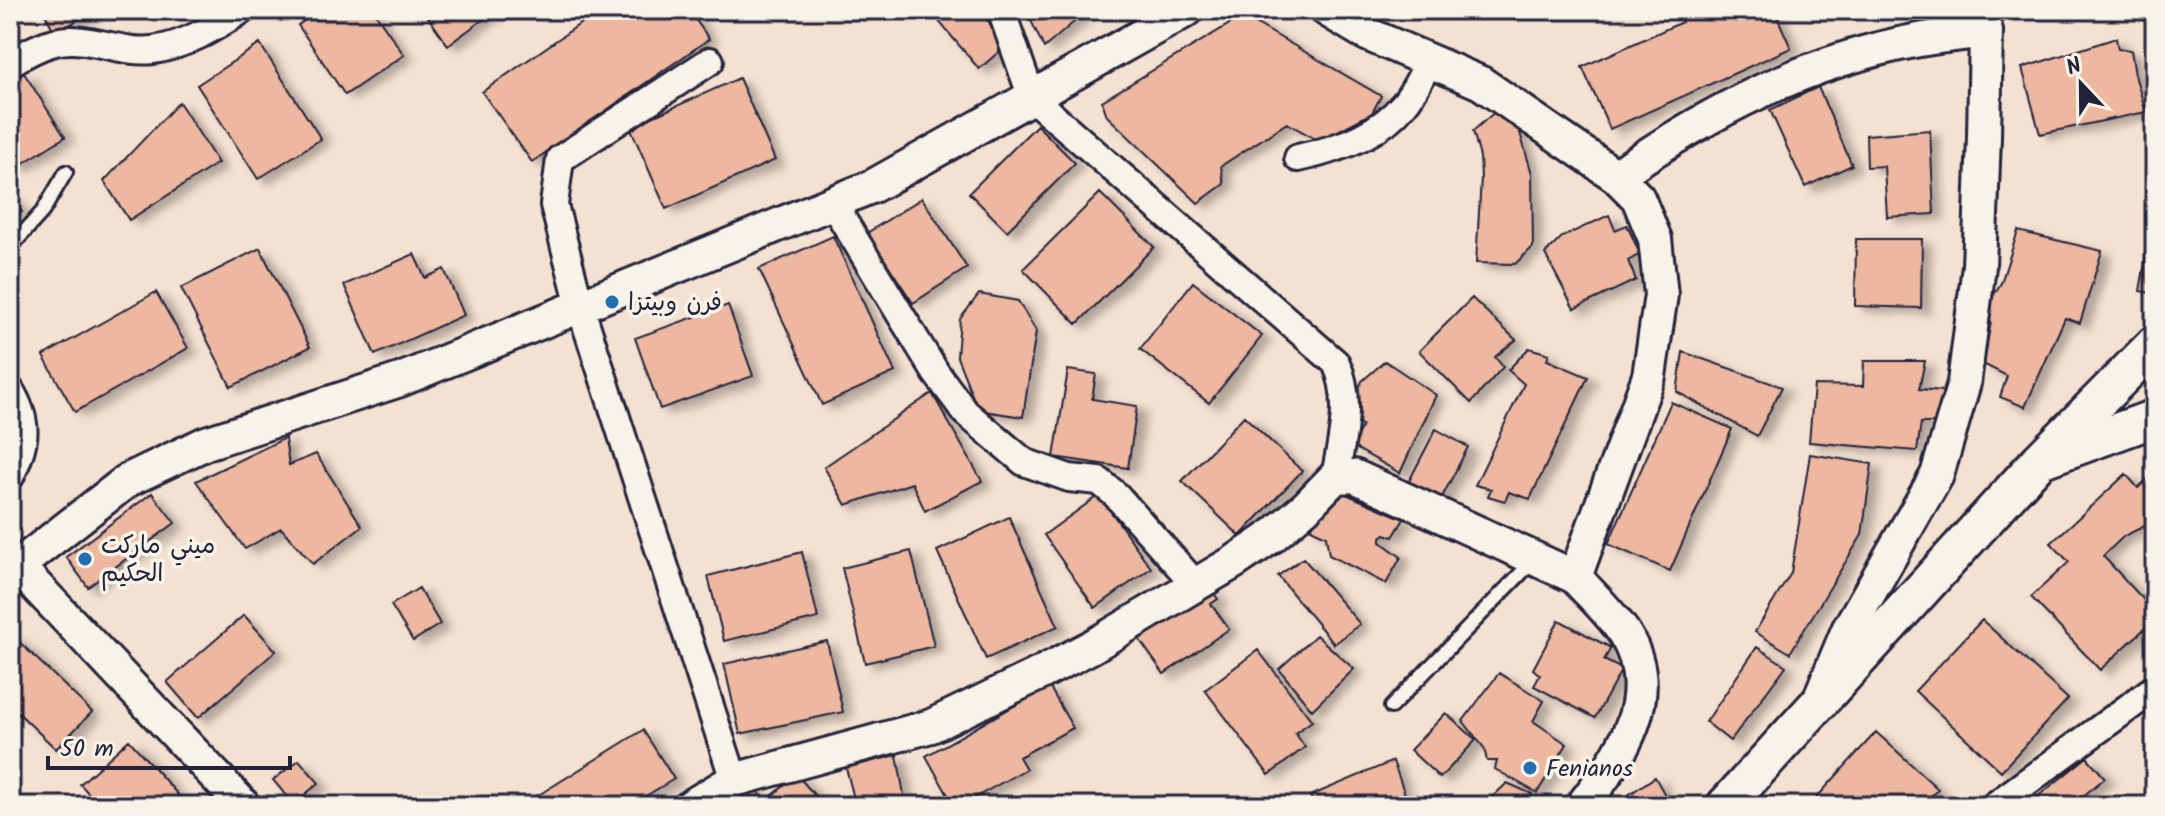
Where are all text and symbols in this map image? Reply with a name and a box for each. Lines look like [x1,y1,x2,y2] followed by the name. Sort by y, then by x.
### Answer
[2041,44,2121,124] north arrow
[2061,49,2088,87] text: N
[628,284,722,323] place label: فرن وبيتزا
[603,293,621,311] marker: فرن وبيتزا
[101,527,215,594] place label: ميني ماركت الحكيم
[76,550,94,568] marker: ميني ماركت الحكيم
[48,720,290,770] scale bar
[60,730,114,769] text: 50 m
[1546,750,1633,789] place label: Fenianos
[1521,759,1539,777] marker: Fenianos

